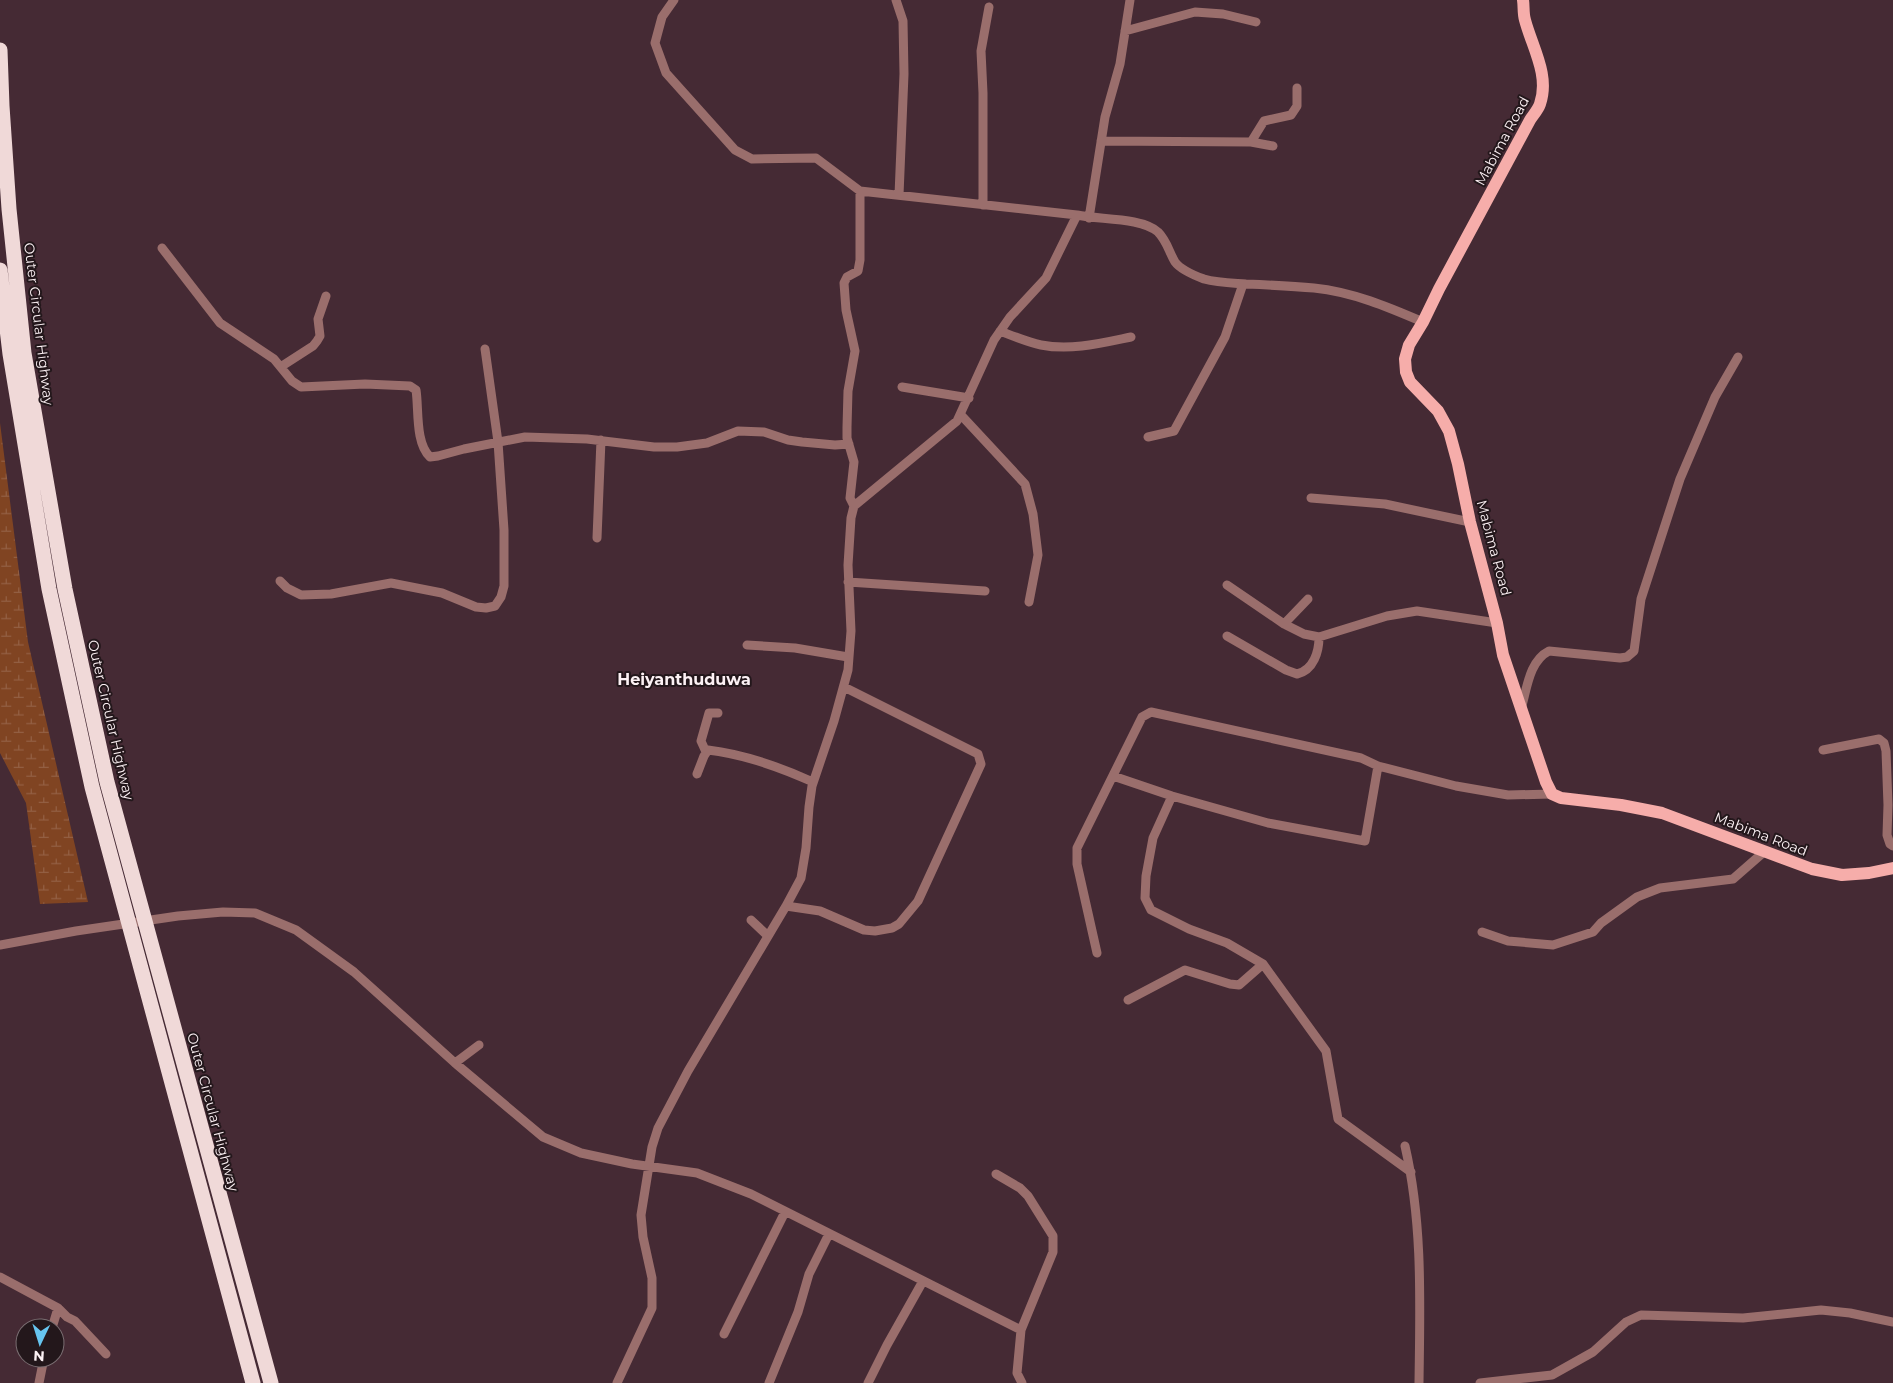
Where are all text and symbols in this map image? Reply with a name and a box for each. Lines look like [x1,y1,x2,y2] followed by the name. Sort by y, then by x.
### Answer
[1471,93,1533,189] street label: Mabima Road
[20,242,58,407] street label: Outer Circular Highway
[1473,498,1515,598] street label: Mabima Road
[84,638,138,802] street label: Outer Circular Highway
[617,670,751,689] district label: Heiyanthuduwa
[1712,808,1810,860] street label: Mabima Road
[183,1031,243,1194] street label: Outer Circular Highway
[15,1318,65,1368] north arrow
[33,1347,45,1365] text: N

